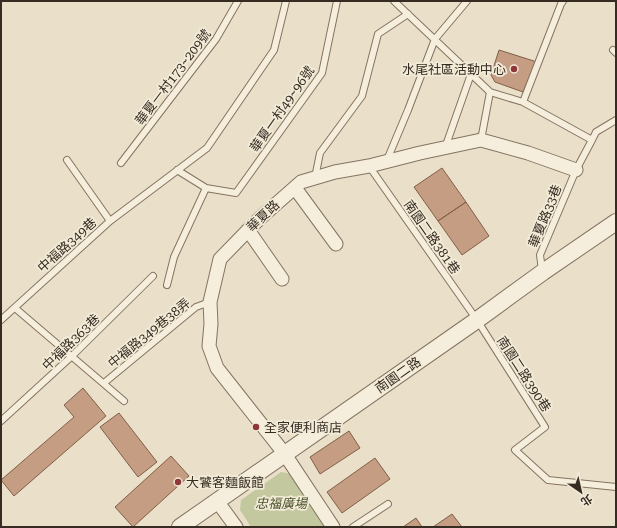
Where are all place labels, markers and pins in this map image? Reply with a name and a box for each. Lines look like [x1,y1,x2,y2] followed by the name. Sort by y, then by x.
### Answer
[402,62,506,77] place label: 水尾社區活動中心
[509,64,519,74] marker: 水尾社區活動中心
[264,420,342,435] place label: 全家便利商店
[251,422,261,432] marker: 全家便利商店
[186,475,264,490] place label: 大饕客麵飯館
[173,477,183,487] marker: 大饕客麵飯館

